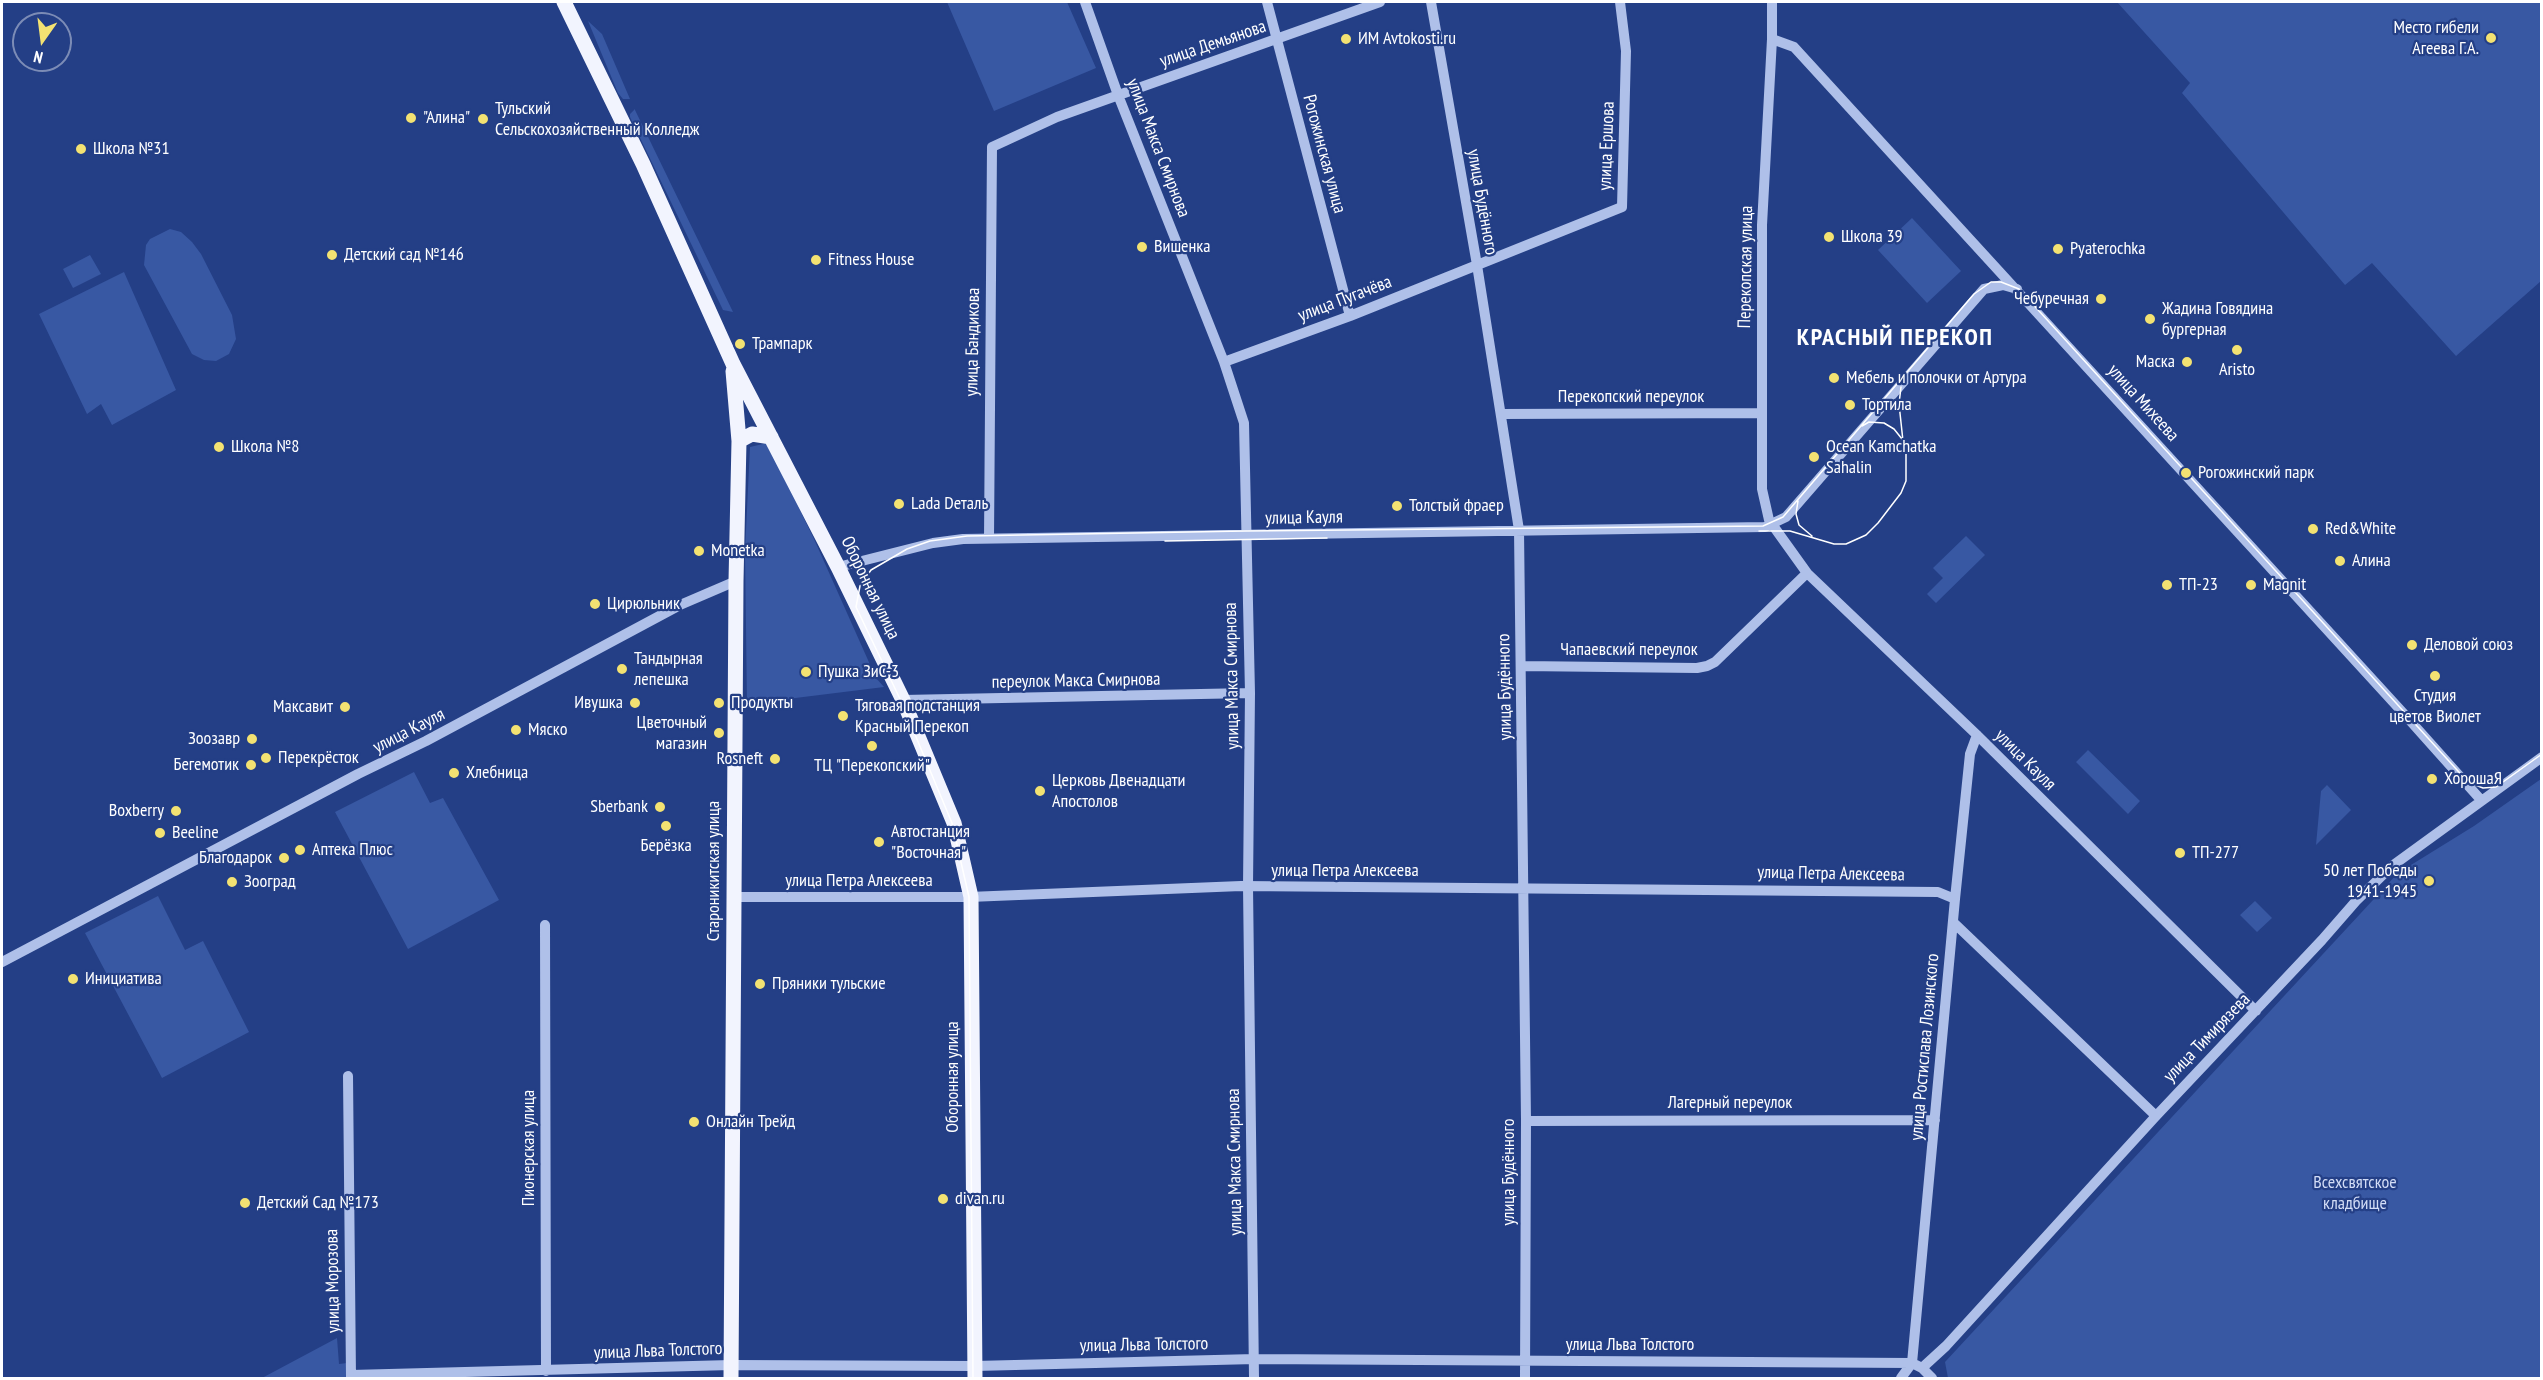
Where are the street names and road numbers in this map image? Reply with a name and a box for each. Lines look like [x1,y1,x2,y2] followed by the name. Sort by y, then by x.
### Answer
[1157,16,1269,72] street label: улица Демьянова
[1122,75,1194,221] street label: улица Макса Смирнова
[1298,92,1350,216] street label: Рогожинская улица
[1595,101,1619,191] street label: улица Ершова
[1462,147,1502,257] street label: улица Будённого
[1734,205,1758,329] street label: Перекопская улица
[1295,271,1395,327] street label: улица Пугачёва
[961,288,985,396] street label: улица Бандикова
[2103,360,2183,446] street label: улица Михеева
[1558,386,1704,408] street label: Перекопский переулок
[1265,507,1343,529] street label: улица Кауля
[836,533,904,643] street label: Оборонная улица
[1220,602,1244,750] street label: улица Макса Смирнова
[1493,633,1517,741] street label: улица Будённого
[1560,639,1698,661] street label: Чапаевский переулок
[991,669,1161,693] street label: переулок Макса Смирнова
[370,704,448,758] street label: улица Кауля
[1990,725,2060,795] street label: улица Кауля
[703,801,725,941] street label: Староникитская улица
[1271,860,1419,882] street label: улица Петра Алексеева
[1757,862,1905,886] street label: улица Петра Алексеева
[785,870,933,892] street label: улица Петра Алексеева
[1906,953,1944,1141] street label: улица Ростислава Лозинского
[2159,989,2255,1087] street label: улица Тимирязева
[942,1021,964,1133] street label: Оборонная улица
[1223,1088,1247,1236] street label: улица Макса Смирнова
[518,1090,540,1206] street label: Пионерская улица
[1668,1092,1792,1114] street label: Лагерный переулок
[1498,1119,1520,1225] street label: улица Будённого
[321,1229,345,1333] street label: улица Морозова
[1080,1333,1208,1357] street label: улица Льва Толстого
[1566,1334,1694,1356] street label: улица Льва Толстого
[593,1338,723,1364] street label: улица Льва Толстого

